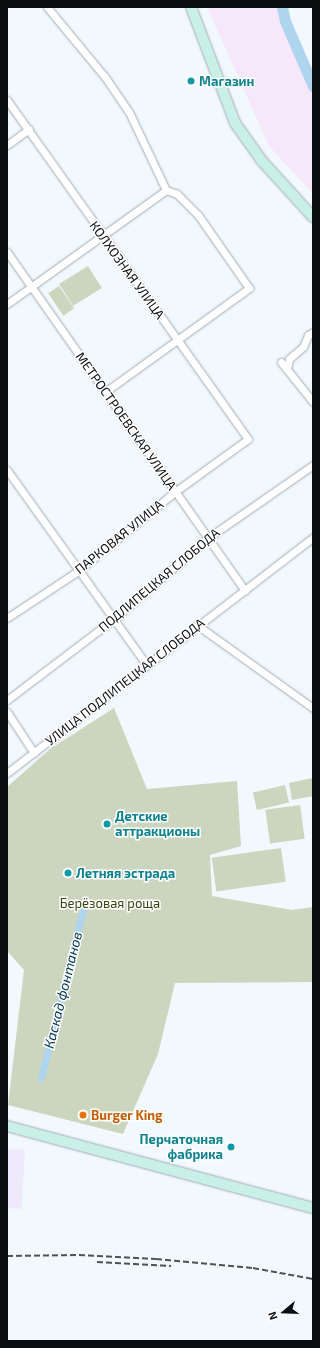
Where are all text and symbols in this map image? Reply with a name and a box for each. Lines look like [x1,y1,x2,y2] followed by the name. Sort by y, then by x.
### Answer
[199,73,254,89] place label: Магазин
[186,76,196,86] marker: Магазин
[86,218,168,322] street label: КОЛХОЗНАЯ УЛИЦА
[72,349,180,493] street label: МЕТРОСТРОЕВСКАЯ УЛИЦА
[72,497,166,577] street label: ПАРКОВАЯ УЛИЦА
[95,525,223,635] street label: ПОДЛИПЕЦКАЯ СЛОБОДА
[42,615,208,749] street label: УЛИЦА ПОДЛИПЕЦКАЯ СЛОБОДА
[115,809,200,840] place label: Детские аттракционы
[102,819,112,829] marker: Детские аттракционы
[76,865,175,881] place label: Летняя эстрада
[63,868,73,878] marker: Летняя эстрада
[60,895,160,911] park label: Берёзовая роща
[40,930,86,1050] water label: Каскад фонтанов
[91,1107,163,1123] place label: Burger King
[78,1110,88,1120] marker: Burger King
[140,1132,223,1163] place label: Перчаточная фабрика
[226,1142,236,1152] marker: Перчаточная фабрика
[264,1292,304,1332] north arrow
[265,1310,280,1322] text: N

